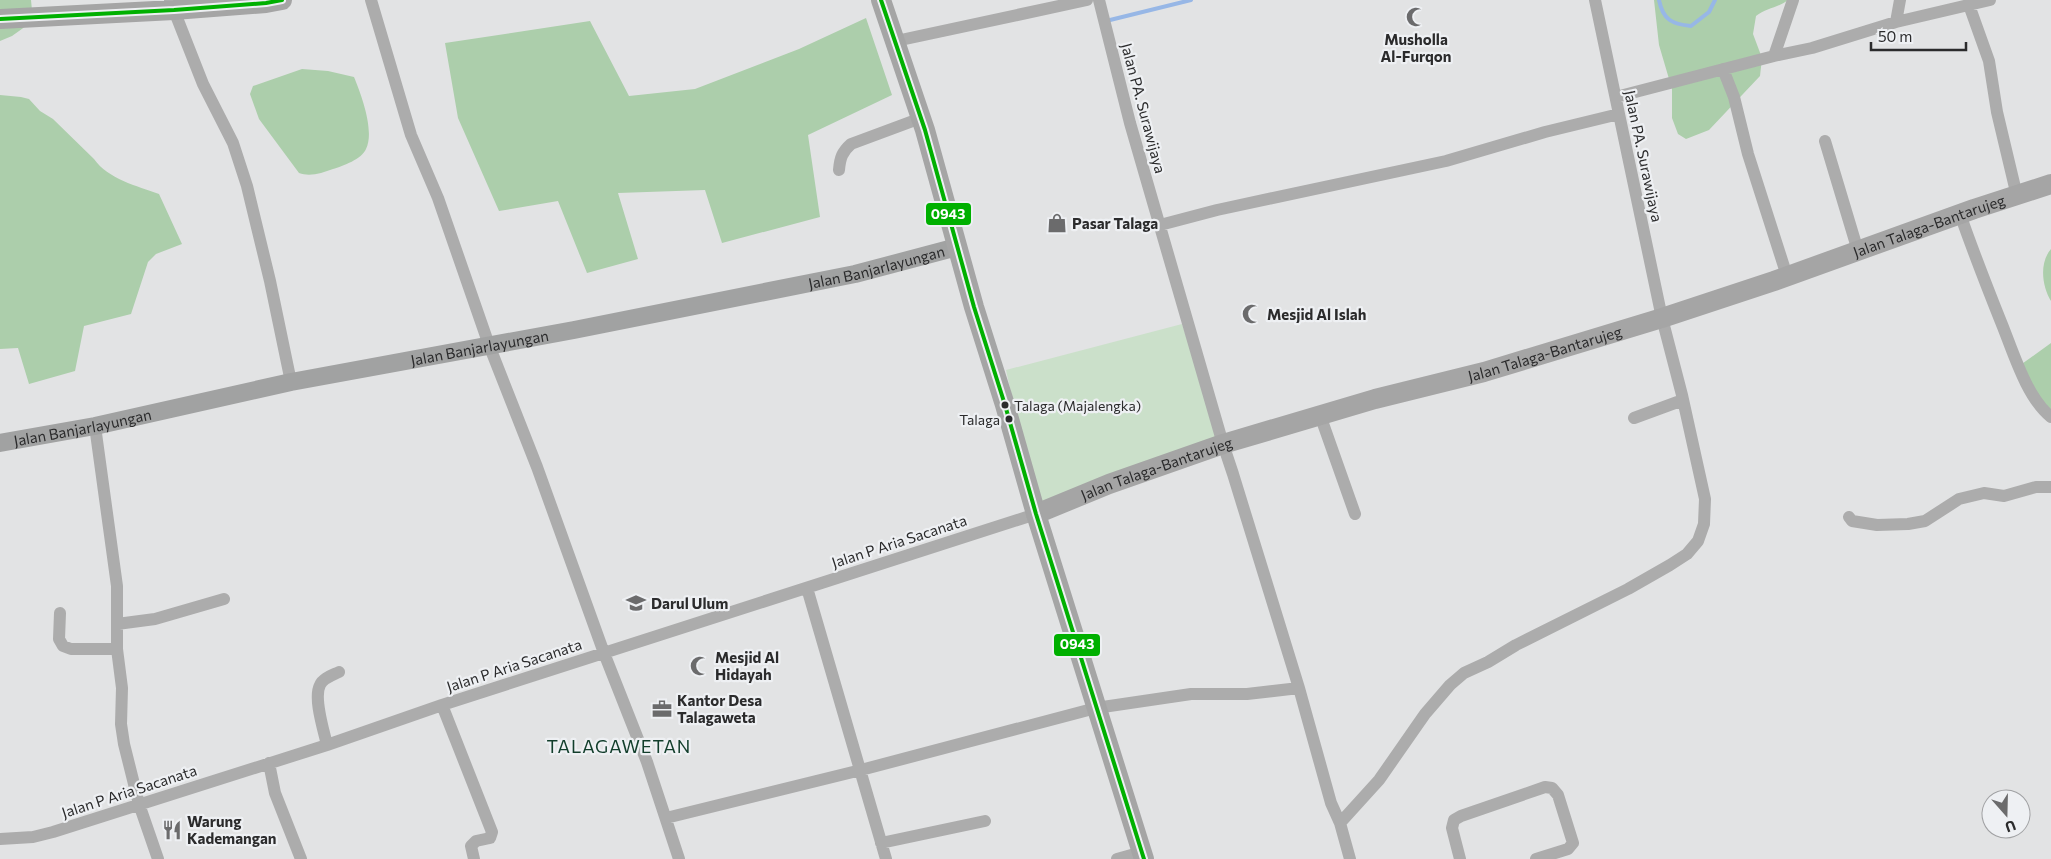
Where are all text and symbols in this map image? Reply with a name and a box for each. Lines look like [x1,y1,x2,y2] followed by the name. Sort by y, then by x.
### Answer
[1405,6,1427,28] mosque icon: Musholla Al-Furqon
[1871,20,1966,52] scale bar
[1878,27,1912,45] text: 50 m
[1381,30,1451,65] place label: Musholla Al-Furqon
[1118,41,1170,175] street label: Jalan PA. Surawijaya
[1621,88,1667,224] street label: Jalan PA. Surawijaya
[1850,191,2007,261] street label: Jalan Talaga-Bantarujeg
[925,202,972,226] line badge: 0943
[931,205,965,222] text: 0943
[1046,212,1068,234] shop icon: Pasar Talaga
[1072,214,1158,232] place label: Pasar Talaga
[807,242,947,292] street label: Jalan Banjarlayungan
[1241,303,1263,325] mosque icon: Mesjid Al Islah
[1267,305,1366,323] place label: Mesjid Al Islah
[1466,322,1624,385] street label: Jalan Talaga-Bantarujeg
[409,326,550,369] street label: Jalan Banjarlayungan
[1014,397,1141,414] place label: Talaga (Majalengka)
[1000,400,1010,410] marker: Talaga (Majalengka)
[12,405,153,449] street label: Jalan Banjarlayungan
[959,411,1000,428] place label: Talaga
[1004,414,1014,424] marker: Talaga
[1078,433,1234,504] street label: Jalan Talaga-Bantarujeg
[829,511,969,571] street label: Jalan P Aria Sacanata
[625,592,647,614] school or university icon: Darul Ulum
[651,594,728,612] place label: Darul Ulum
[1053,633,1101,657] line badge: 0943
[444,635,584,695] street label: Jalan P Aria Sacanata
[1060,635,1094,652] text: 0943
[715,648,779,683] place label: Mesjid Al Hidayah
[689,655,711,677] mosque icon: Mesjid Al Hidayah
[677,691,762,726] place label: Kantor Desa Talagaweta
[651,698,673,720] office icon: Kantor Desa Talagaweta
[547,735,691,757] district label: TALAGAWETAN
[59,761,199,821] street label: Jalan P Aria Sacanata
[1981,789,2031,839] north arrow
[187,812,277,847] place label: Warung Kademangan
[2003,817,2018,836] text: U
[161,819,183,841] restaurant icon: Warung Kademangan

